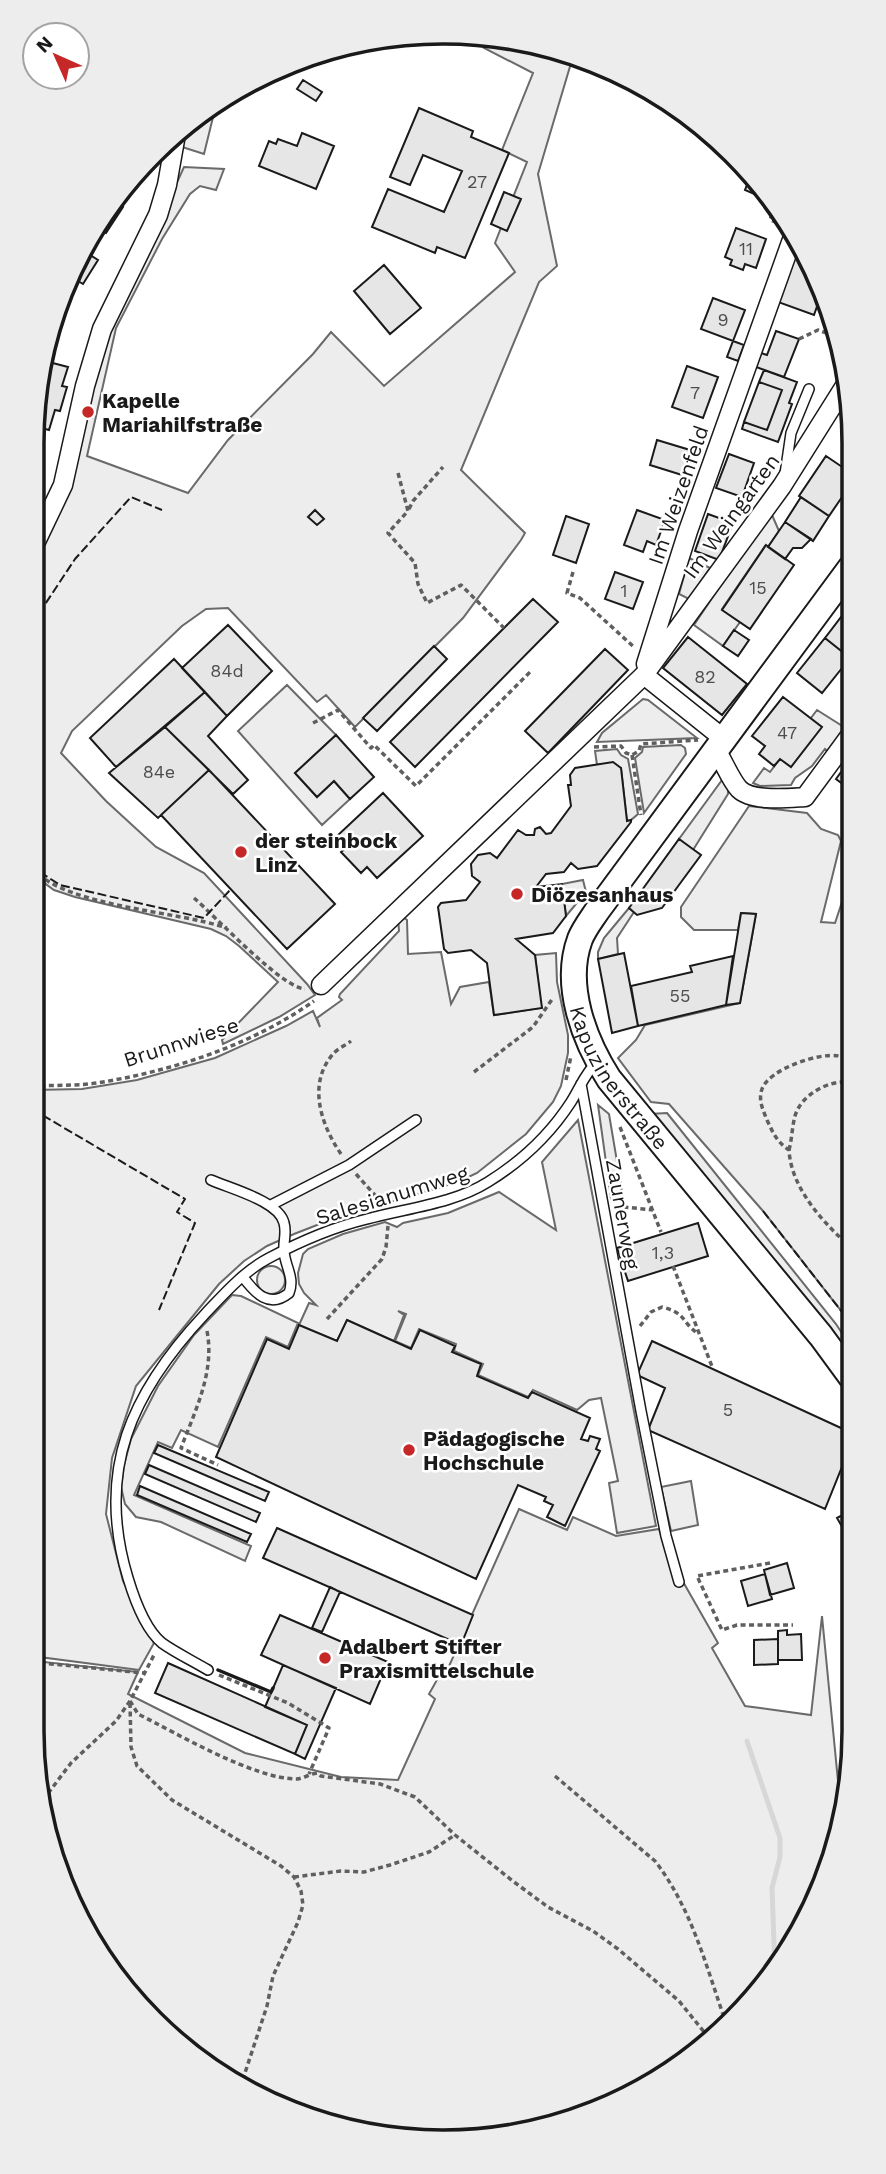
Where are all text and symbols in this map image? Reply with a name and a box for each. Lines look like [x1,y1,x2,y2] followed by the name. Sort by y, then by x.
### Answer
[21,21,91,91] north arrow
[31,31,57,57] text: N
[467,171,487,192] house number: 27
[739,238,753,259] house number: 11
[717,309,729,330] house number: 9
[690,382,700,403] house number: 7
[102,388,262,437] place label: Kapelle Mariahilfstraße
[80,404,96,420] marker: Kapelle Mariahilfstraße
[642,422,714,568] street label: Im Weizenfeld
[677,449,785,583] street label: Im Weingarten
[749,577,767,598] house number: 15
[620,580,628,601] house number: 1
[210,660,244,681] house number: 84d
[694,666,716,687] house number: 82
[777,722,797,743] house number: 47
[143,761,175,782] house number: 84e
[255,828,398,877] place label: der steinbock Linz
[233,844,249,860] marker: der steinbock Linz
[531,882,673,907] place label: Diözesanhaus
[509,886,525,902] marker: Diözesanhaus
[670,985,690,1006] house number: 55
[565,1003,674,1154] street label: Kapuzinerstraße
[120,1012,242,1072] street label: Brunnwiese
[601,1157,645,1272] street label: Zaunerweg
[313,1160,472,1230] street label: Salesianumweg
[652,1242,674,1263] house number: 1,3
[723,1399,733,1420] house number: 5
[423,1426,565,1475] place label: Pädagogische Hochschule
[401,1442,417,1458] marker: Pädagogische Hochschule
[339,1634,534,1683] place label: Adalbert Stifter Praxismittelschule
[317,1650,333,1666] marker: Adalbert Stifter Praxismittelschule

